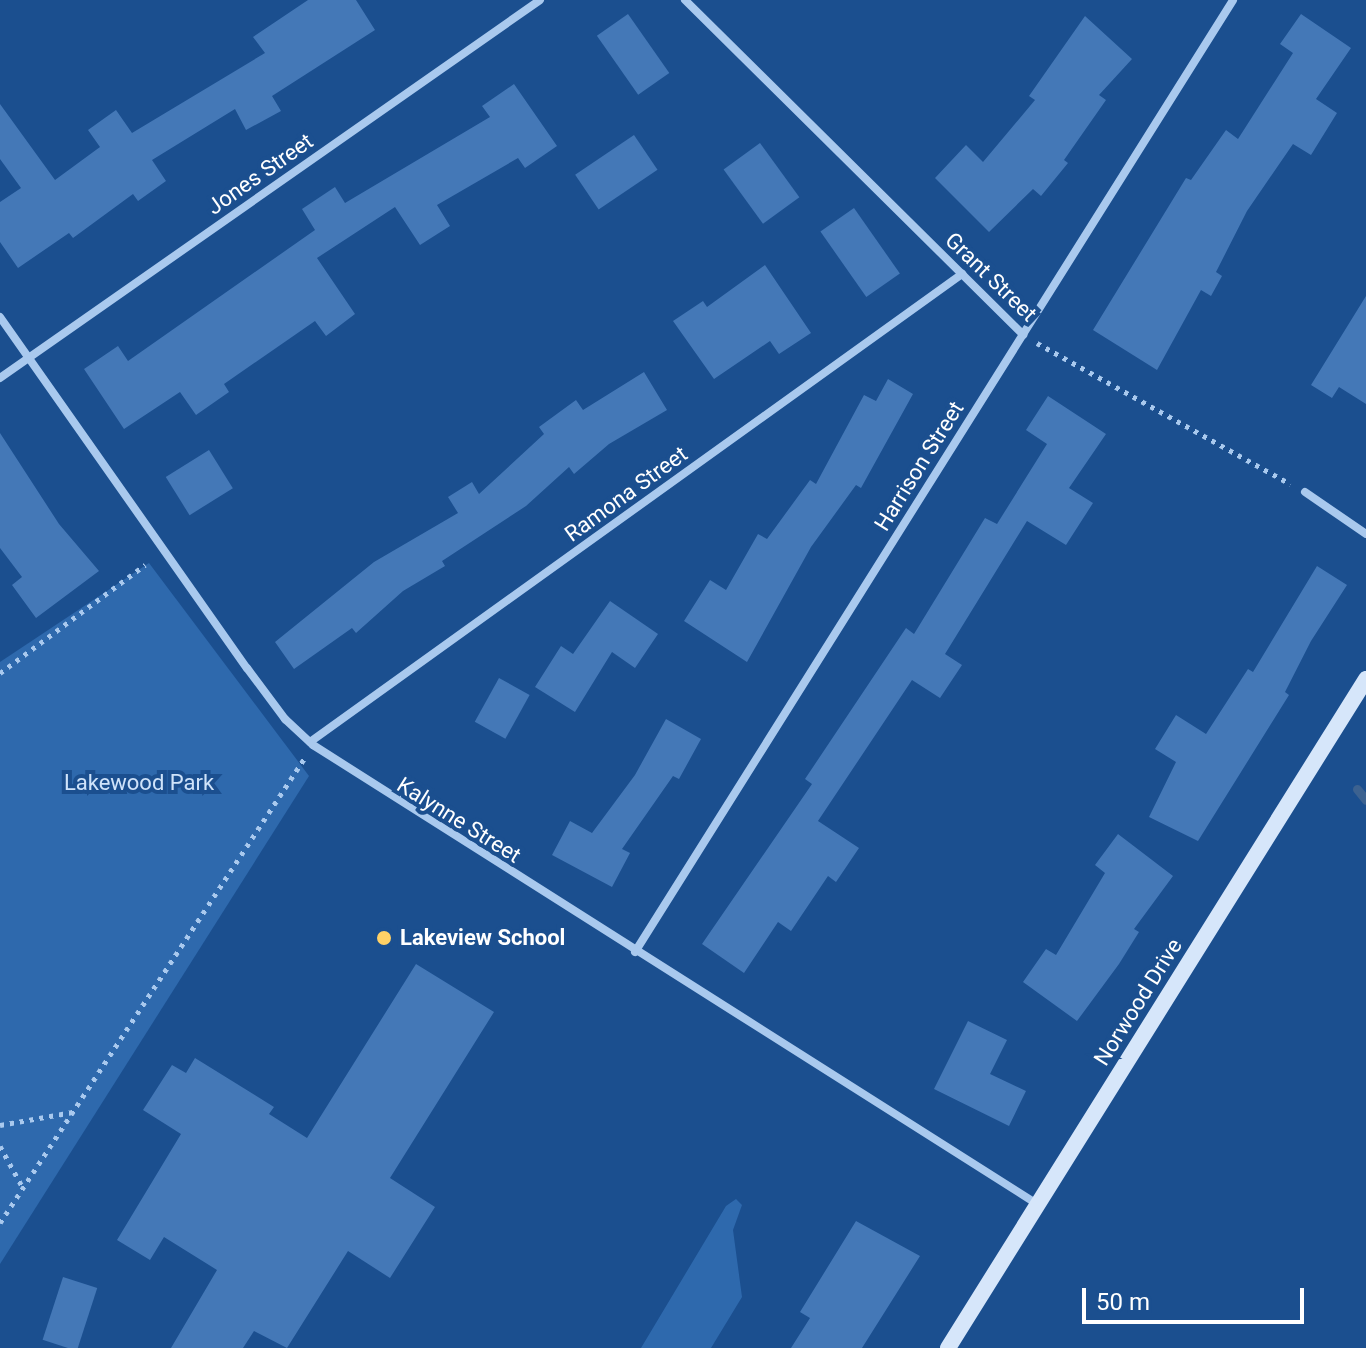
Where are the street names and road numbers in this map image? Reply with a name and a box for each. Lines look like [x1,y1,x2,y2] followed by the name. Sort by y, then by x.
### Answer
[202,128,318,220] street label: Jones Street
[940,227,1042,327] street label: Grant Street
[869,396,969,536] street label: Harrison Street
[560,441,692,547] street label: Ramona Street
[392,771,526,869] street label: Kalynne Street
[1088,934,1188,1070] street label: Norwood Drive

